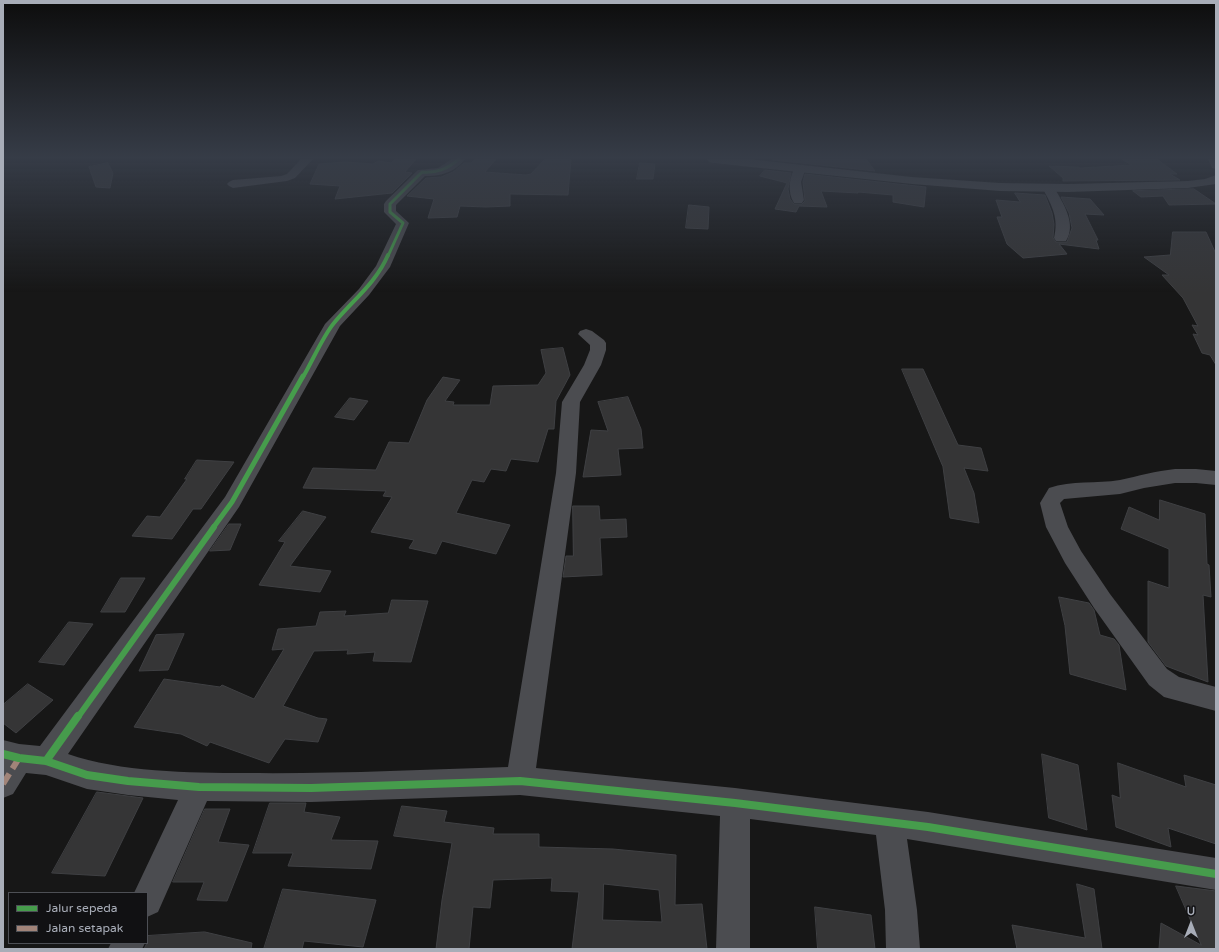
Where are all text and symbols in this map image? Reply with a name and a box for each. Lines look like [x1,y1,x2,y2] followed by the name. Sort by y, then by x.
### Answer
[8,892,148,944] legend
[46,901,118,915] text: Jalur sepeda
[1171,904,1211,944] north arrow
[1187,905,1195,918] text: U
[46,921,123,935] text: Jalan setapak

